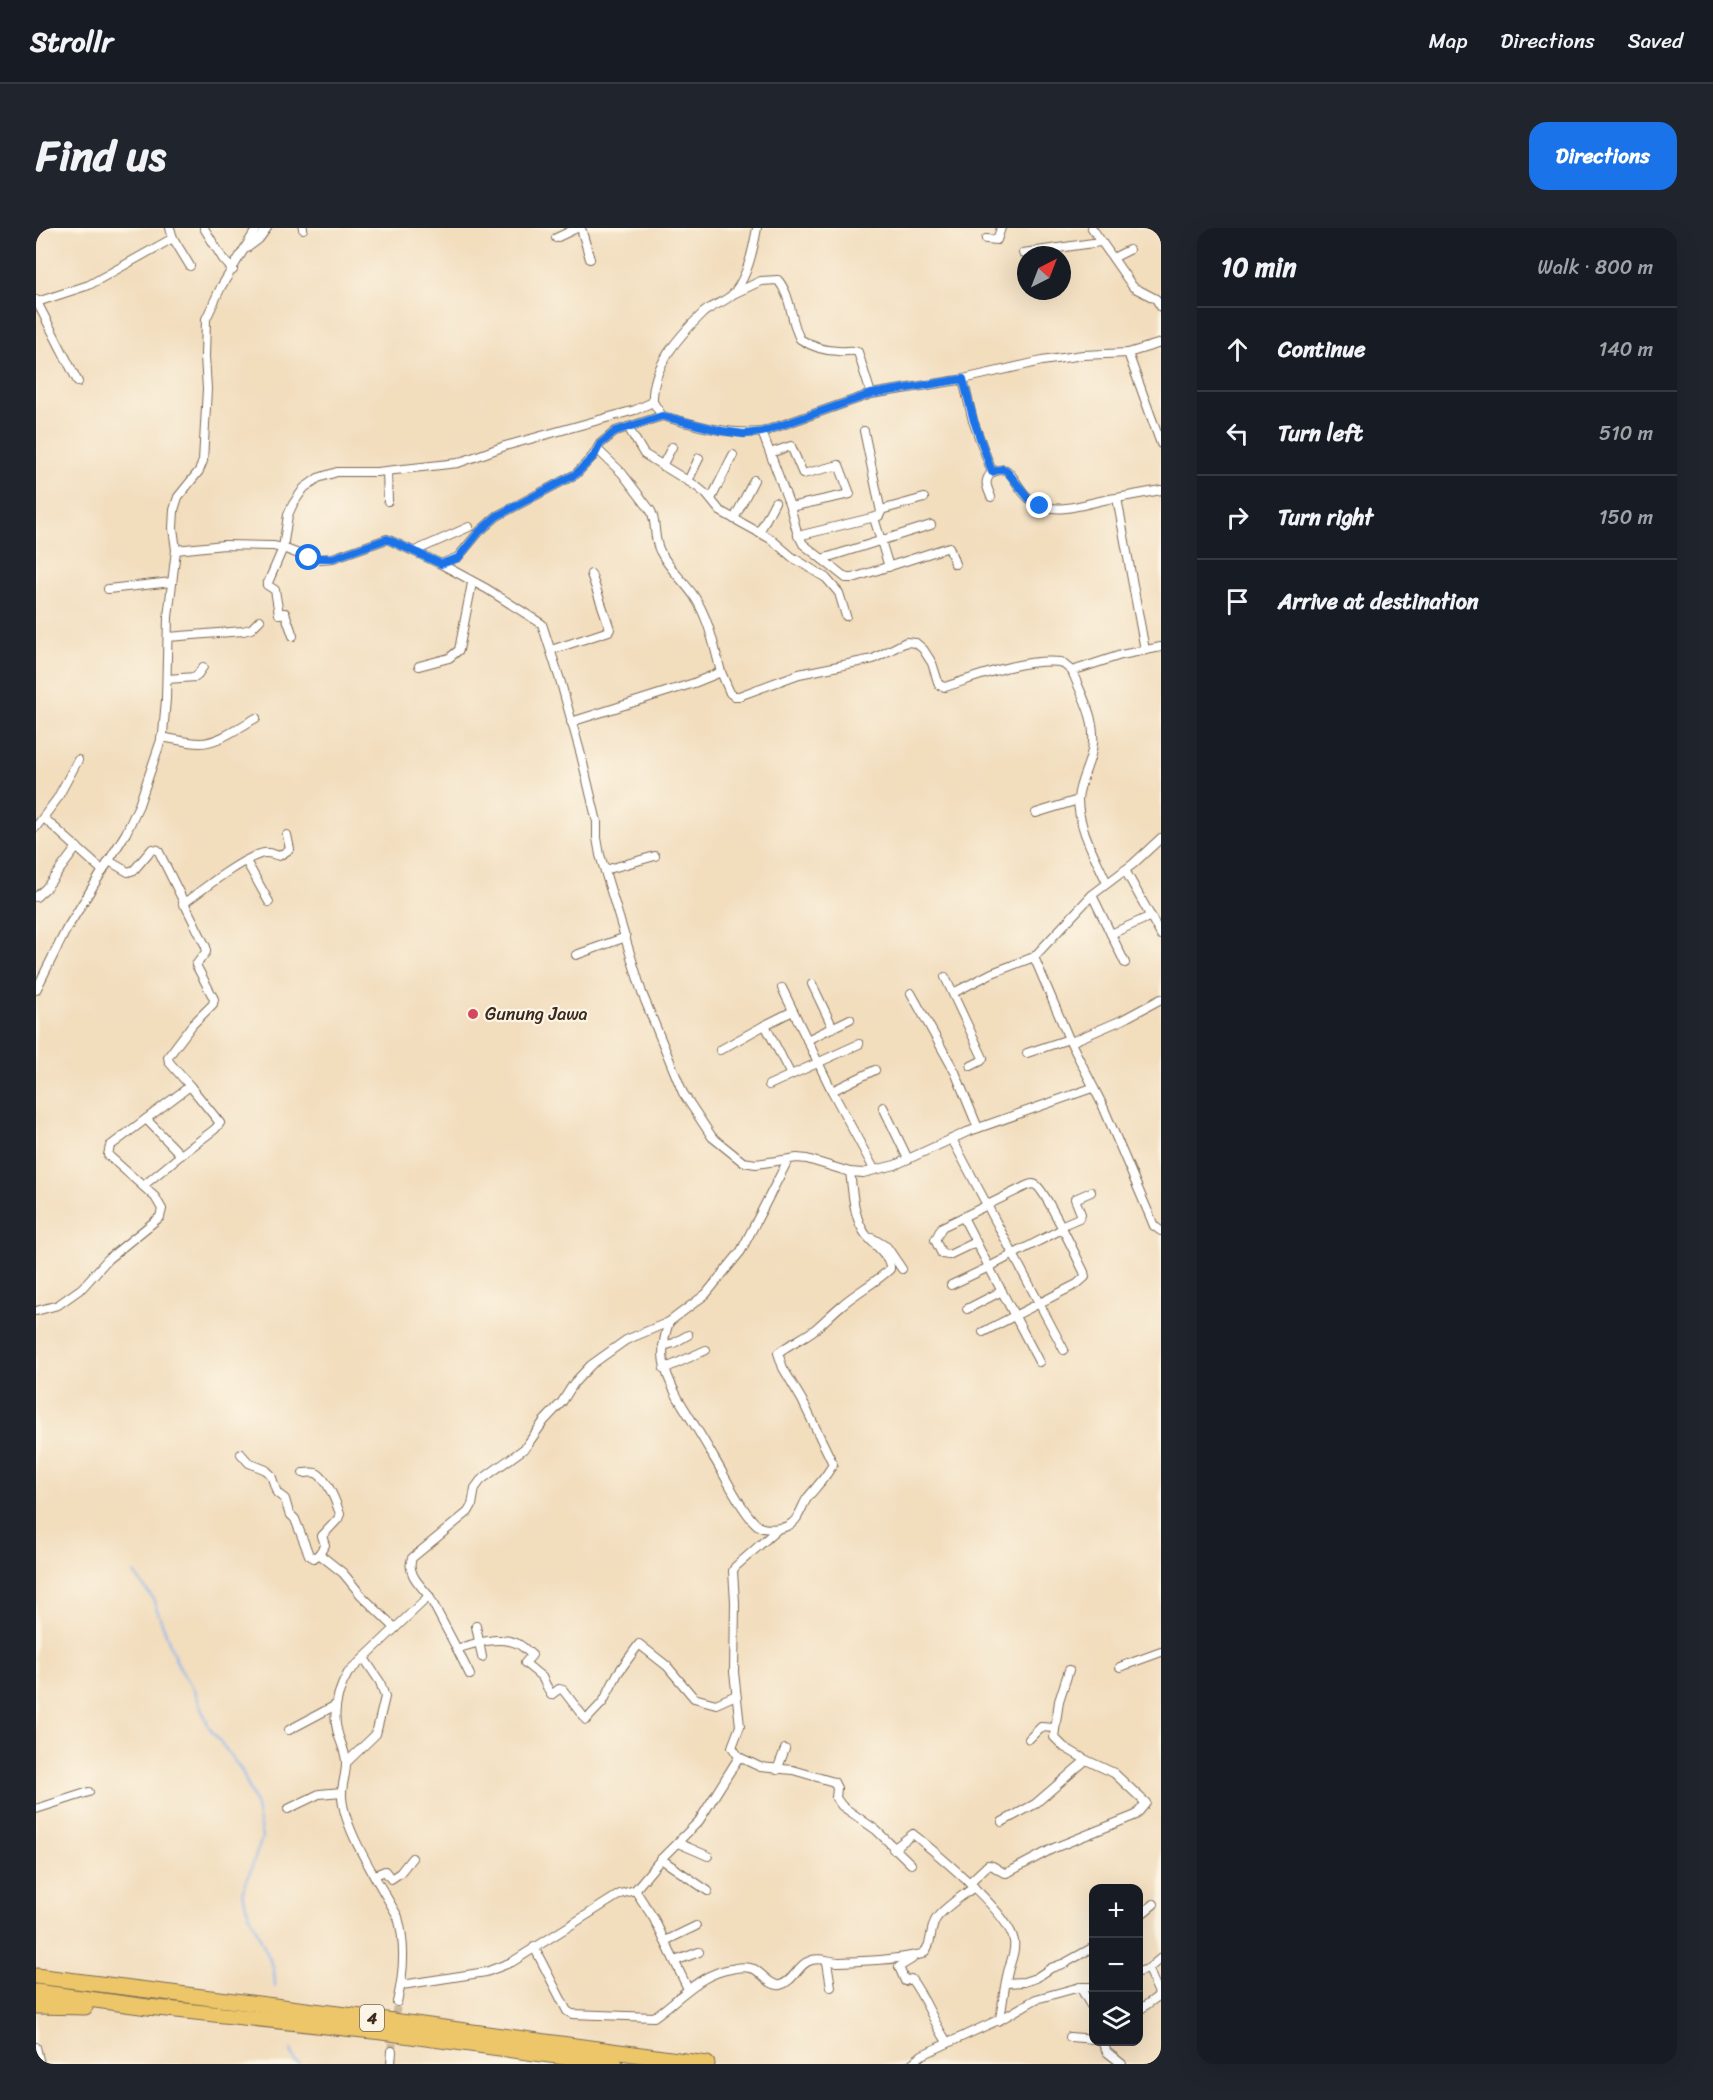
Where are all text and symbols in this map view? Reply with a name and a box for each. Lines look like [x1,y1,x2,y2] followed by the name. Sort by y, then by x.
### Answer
[30,17,113,66] text: Strollr
[1429,22,1467,60] text: Map
[1500,22,1595,60] text: Directions
[1628,22,1683,60] text: Saved
[36,119,166,193] text: Find us
[1529,122,1677,190] button: Directions
[1221,244,1297,290] text: 10 min
[1017,246,1071,300] north arrow
[1538,250,1653,285] text: Walk · 800 m
[1278,330,1366,369] text: Continue
[1599,332,1653,367] text: 140 m
[1221,333,1254,366] icon: ahead
[1278,414,1363,453] text: Turn left
[1599,416,1653,451] text: 510 m
[1221,417,1254,450] icon: left
[1026,492,1052,518] route end
[1278,498,1373,537] text: Turn right
[1599,500,1653,535] text: 150 m
[1221,501,1254,534] icon: right
[295,544,321,570] route start
[1278,582,1479,621] text: Arrive at destination
[1221,585,1254,618] icon: arrive
[485,998,588,1030] place label: Gunung Jawa
[466,1007,480,1021] marker: Gunung Jawa
[1089,1884,1143,2046] map controls
[1089,1884,1143,1938] button: +
[1089,1938,1143,1992] button: −
[1089,1992,1143,2046] button: layers
[360,2005,384,2031] road number: 4

